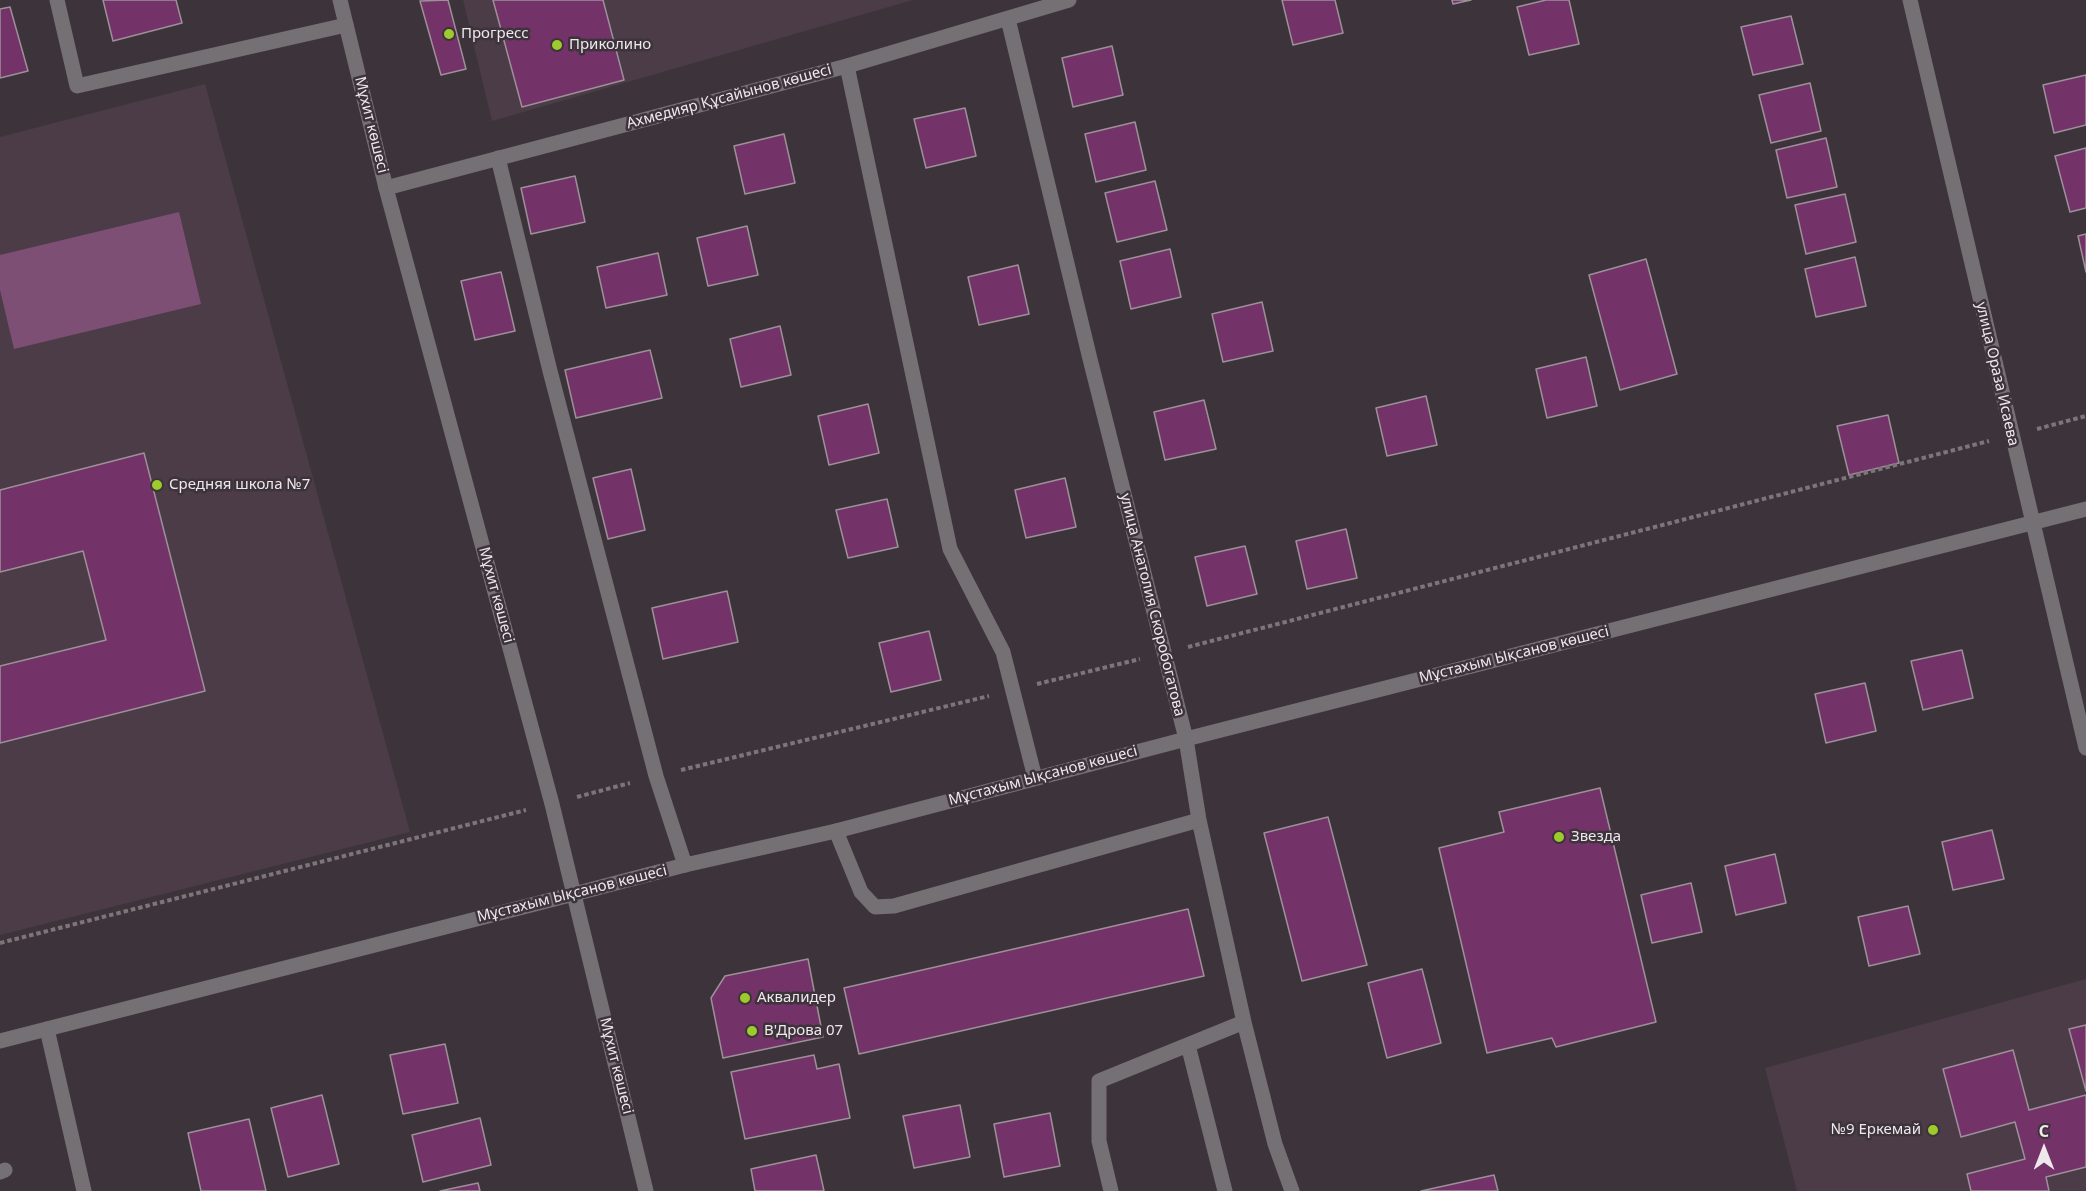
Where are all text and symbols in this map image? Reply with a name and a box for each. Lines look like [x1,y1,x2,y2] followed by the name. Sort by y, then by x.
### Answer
[461,25,529,43] place label: Прогресс
[442,27,456,41] marker: Прогресс
[569,36,651,54] place label: Приколино
[550,38,564,52] marker: Приколино
[625,61,833,133] street label: Ахмедияр Құсайынов көшесі
[350,75,392,175] street label: Мұхит көшесі
[1972,300,2022,448] street label: улица Ораза Исаева
[169,476,310,494] place label: Средняя школа №7
[150,478,164,492] marker: Средняя школа №7
[1116,492,1188,718] street label: улица Анатолия Скоробогатова
[475,545,517,645] street label: Мұхит көшесі
[1417,623,1611,687] street label: Мұстахым Ықсанов көшесі
[946,742,1140,810] street label: Мұстахым Ықсанов көшесі
[1571,828,1621,846] place label: Звезда
[1552,830,1566,844] marker: Звезда
[475,862,669,926] street label: Мұстахым Ықсанов көшесі
[757,989,836,1007] place label: Аквалидер
[738,991,752,1005] marker: Аквалидер
[595,1016,637,1116] street label: Мұхит көшесі
[764,1022,843,1040] place label: В'Дрова 07
[745,1024,759,1038] marker: В'Дрова 07
[2014,1119,2074,1179] north arrow
[2039,1120,2049,1142] text: С
[1831,1121,1921,1139] place label: №9 Еркемай
[1926,1123,1940,1137] marker: №9 Еркемай

